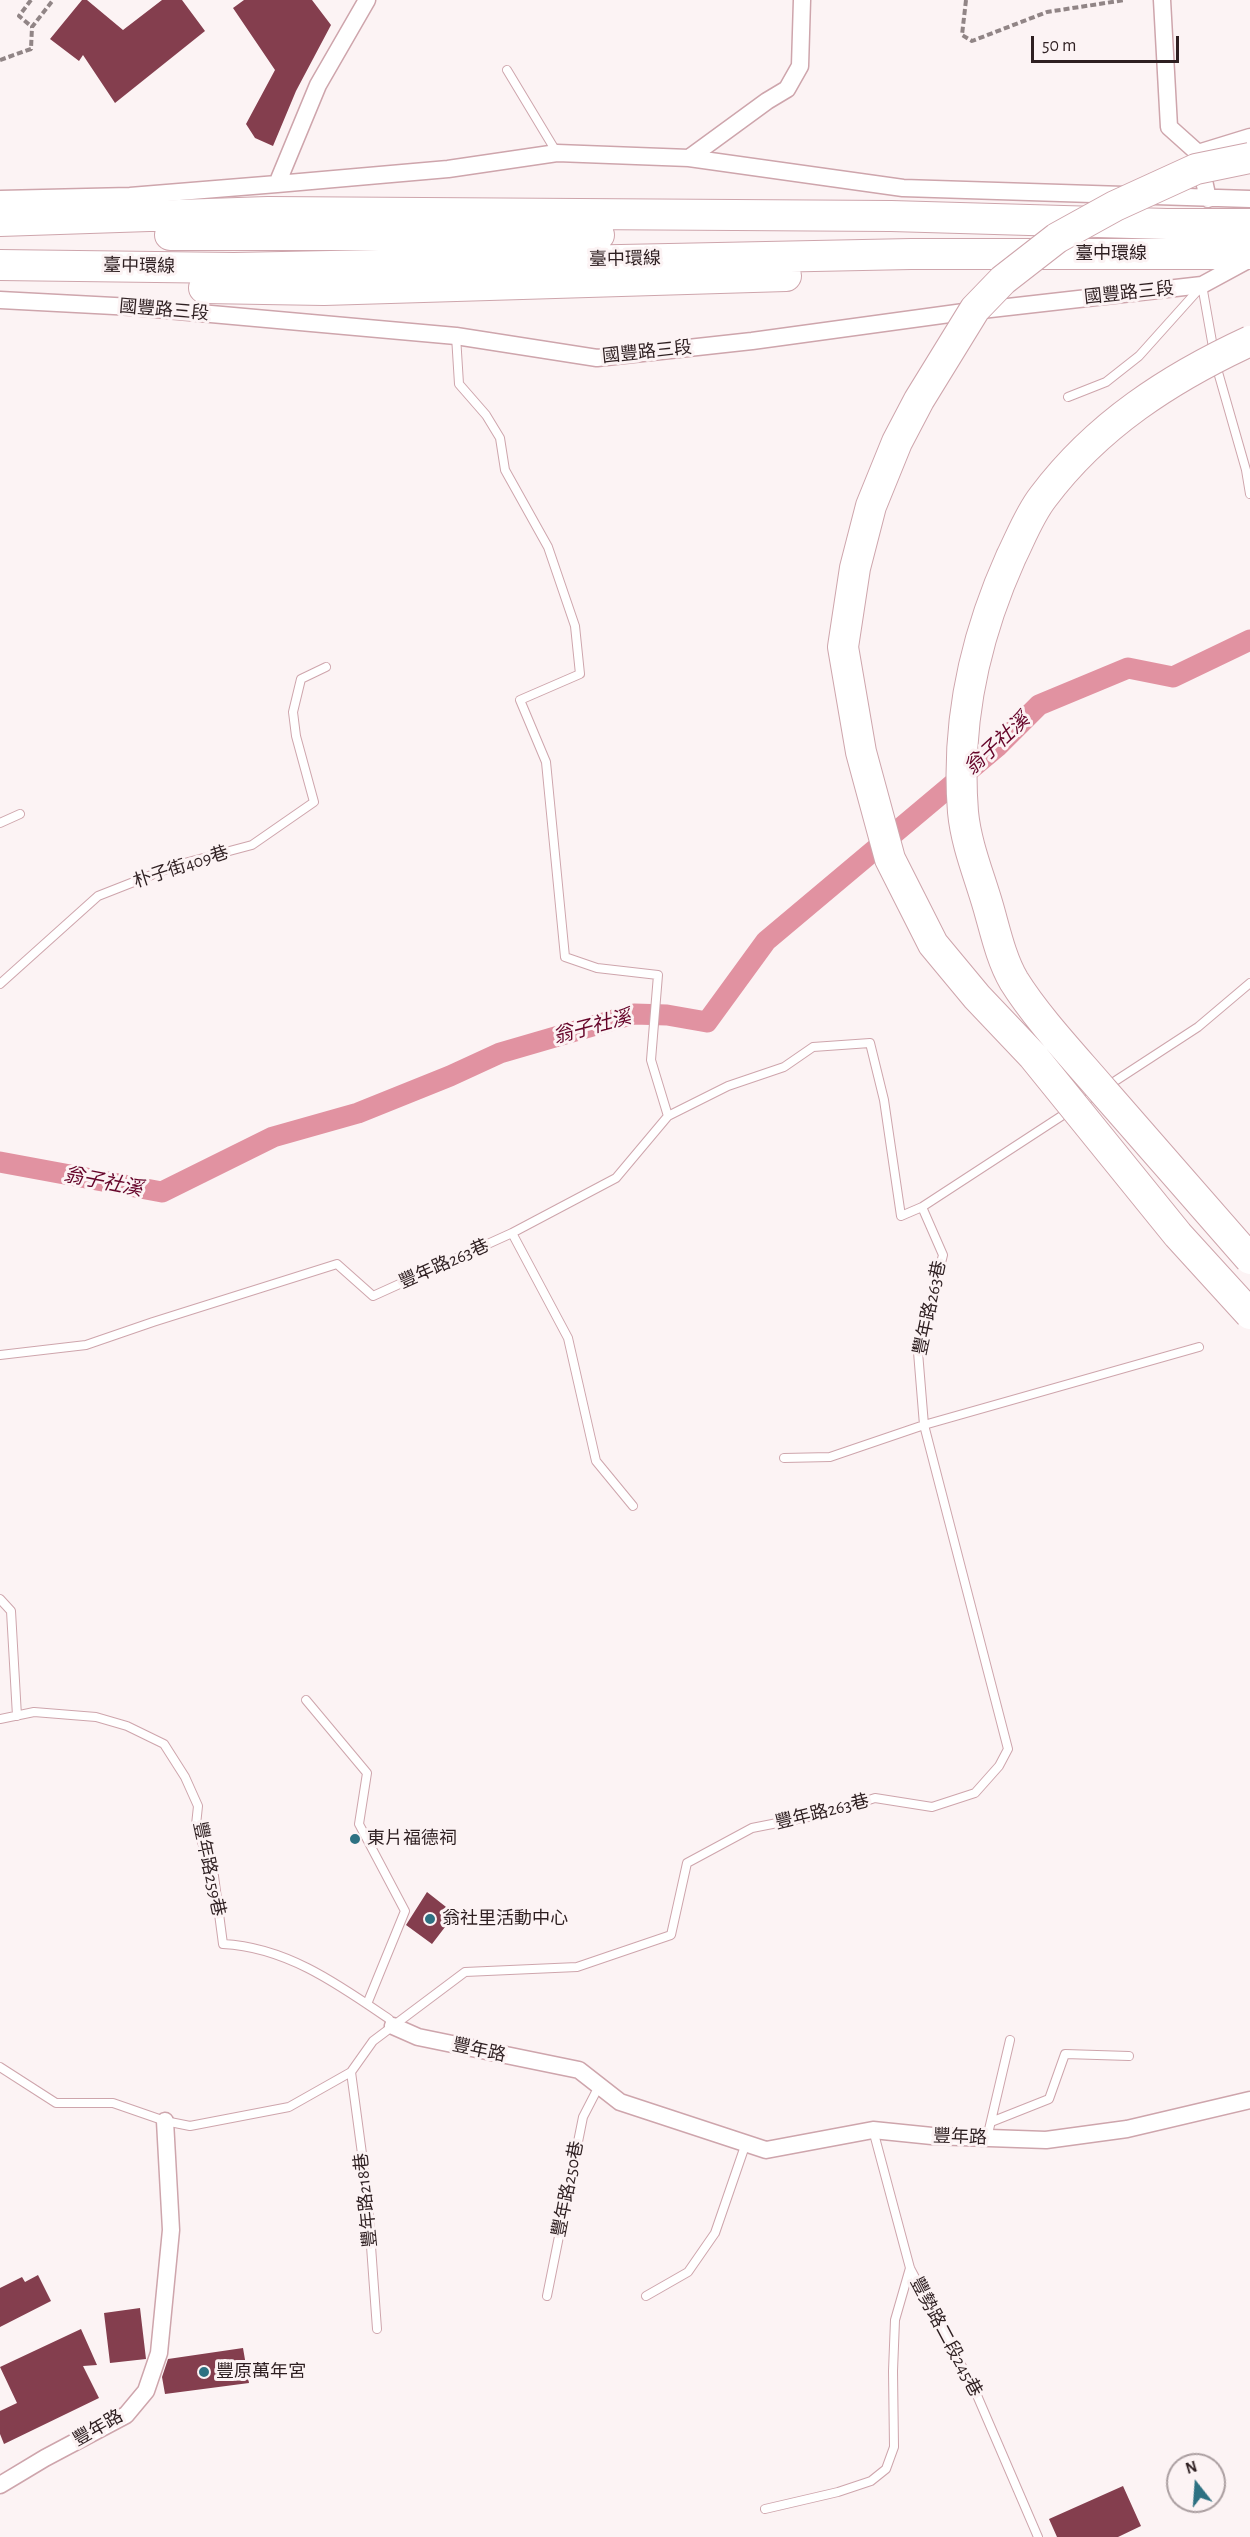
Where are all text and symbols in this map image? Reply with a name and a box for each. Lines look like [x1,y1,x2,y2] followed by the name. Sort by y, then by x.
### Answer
[1034,24,1182,62] scale bar
[1042,37,1076,55] text: 50 m
[1075,243,1147,265] street label: 臺中環線
[589,248,661,270] street label: 臺中環線
[103,255,175,277] street label: 臺中環線
[1083,278,1175,308] street label: 國豐路三段
[118,295,210,325] street label: 國豐路三段
[601,337,693,367] street label: 國豐路三段
[960,708,1034,780] water label: 翁子社溪
[131,841,231,893] street label: 朴子街409巷
[550,1005,634,1049] water label: 翁子社溪
[61,1163,145,1201] water label: 翁子社溪
[396,1235,492,1293] street label: 豐年路263巷
[909,1259,951,1357] street label: 豐年路263巷
[773,1790,871,1834] street label: 豐年路263巷
[188,1820,230,1918] street label: 豐年路259巷
[367,1828,457,1850] place label: 東片福德祠
[348,1832,362,1846] marker: 東片福德祠
[442,1908,568,1930] place label: 翁社里活動中心
[423,1912,437,1926] marker: 翁社里活動中心
[450,2034,508,2066] street label: 豐年路
[933,2125,987,2149] street label: 豐年路
[548,2139,588,2239] street label: 豐年路250巷
[350,2152,382,2248] street label: 豐年路218巷
[905,2273,987,2401] street label: 豐勢路二段245巷
[216,2361,306,2383] place label: 豐原萬年宮
[197,2365,211,2379] marker: 豐原萬年宮
[69,2405,127,2451] street label: 豐年路
[1166,2453,1226,2513] north arrow
[1184,2458,1199,2477] text: N

